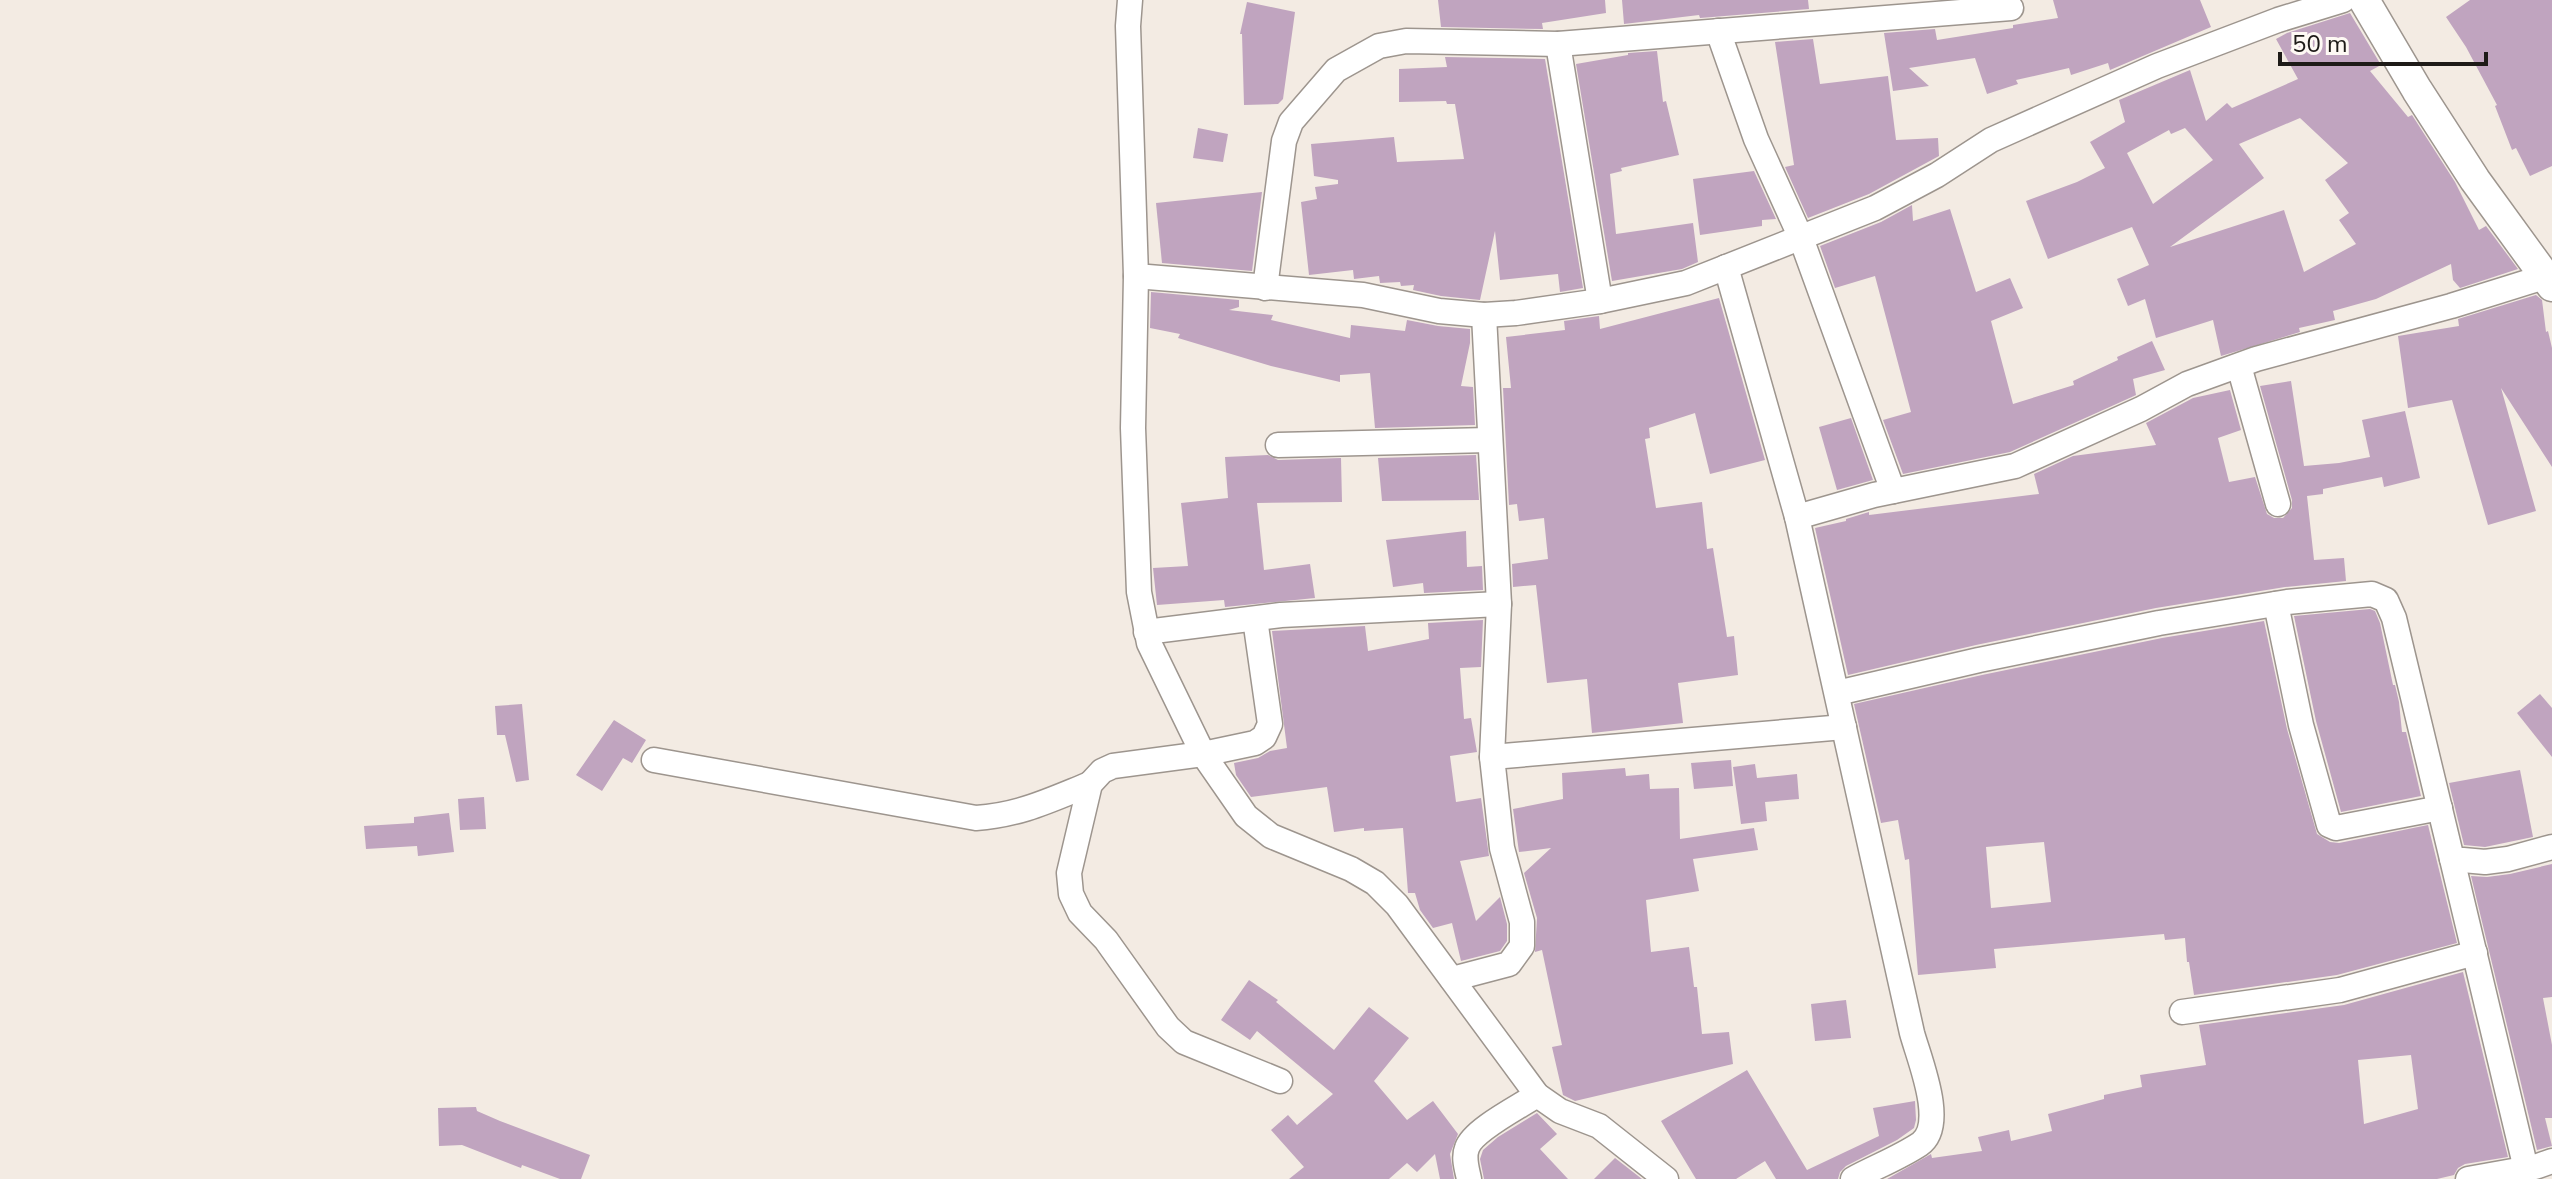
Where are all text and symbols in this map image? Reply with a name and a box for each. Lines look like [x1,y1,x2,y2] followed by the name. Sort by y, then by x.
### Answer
[2280,16,2486,66] scale bar
[2292,28,2348,60] text: 50 m

